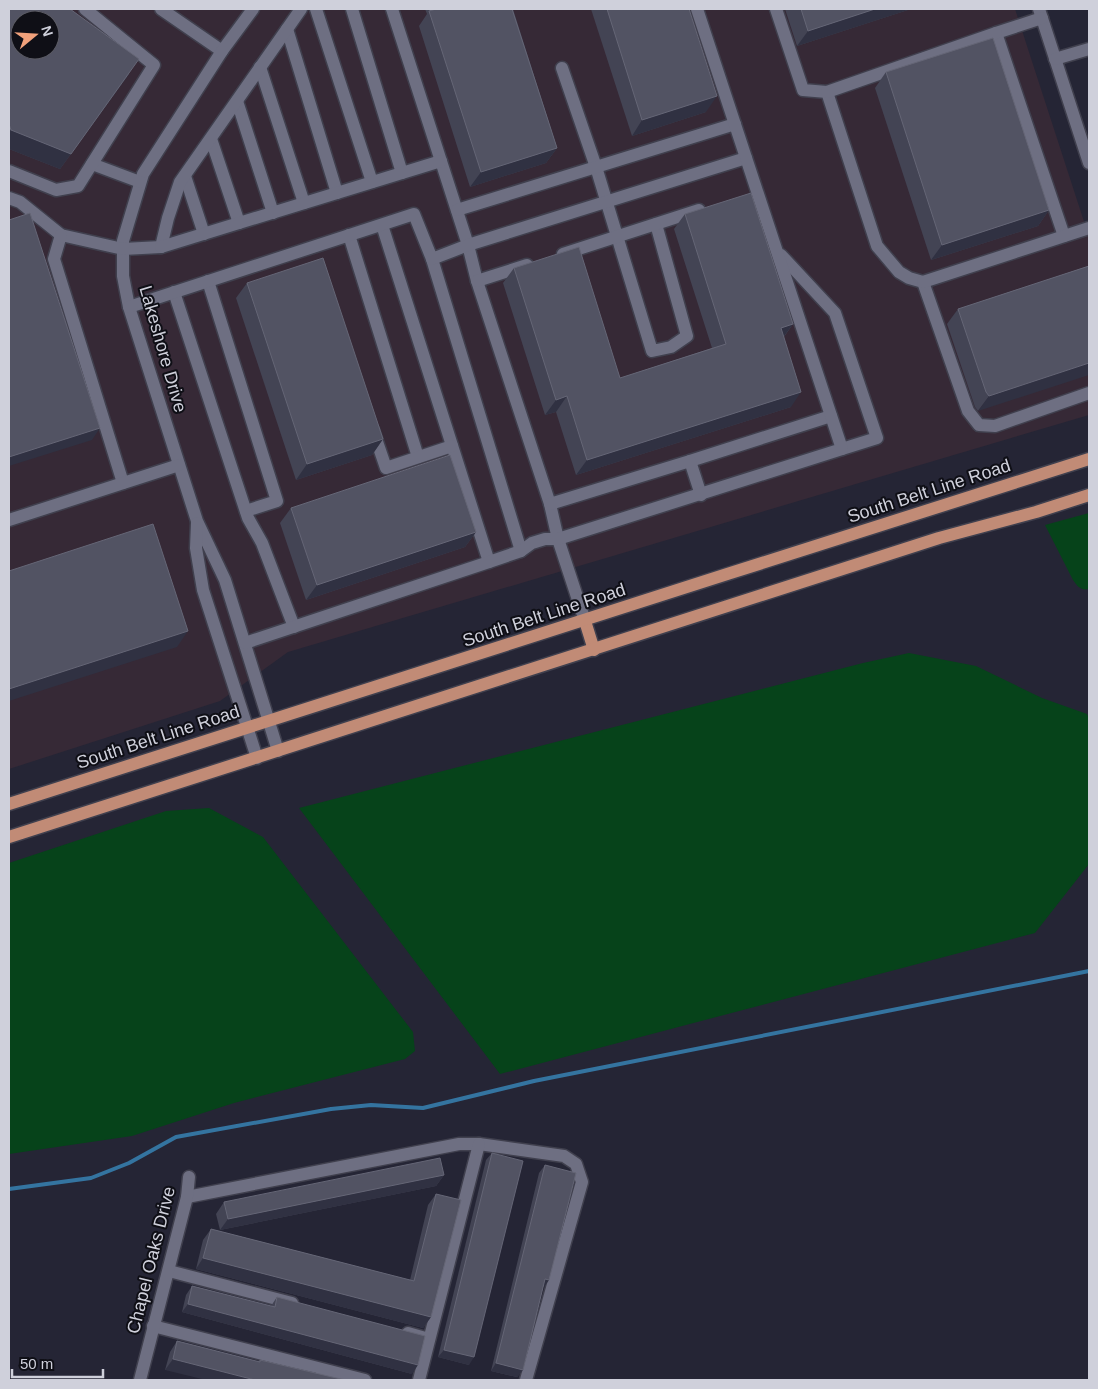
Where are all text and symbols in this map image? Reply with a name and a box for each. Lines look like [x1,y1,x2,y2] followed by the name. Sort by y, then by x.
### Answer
[10,10,60,60] north arrow
[38,24,57,38] text: N
[135,283,191,415] street label: Lakeshore Drive
[845,455,1013,527] street label: South Belt Line Road
[460,579,628,651] street label: South Belt Line Road
[74,701,242,773] street label: South Belt Line Road
[123,1184,179,1336] street label: Chapel Oaks Drive
[12,1346,104,1378] scale bar
[20,1355,53,1372] text: 50 m

